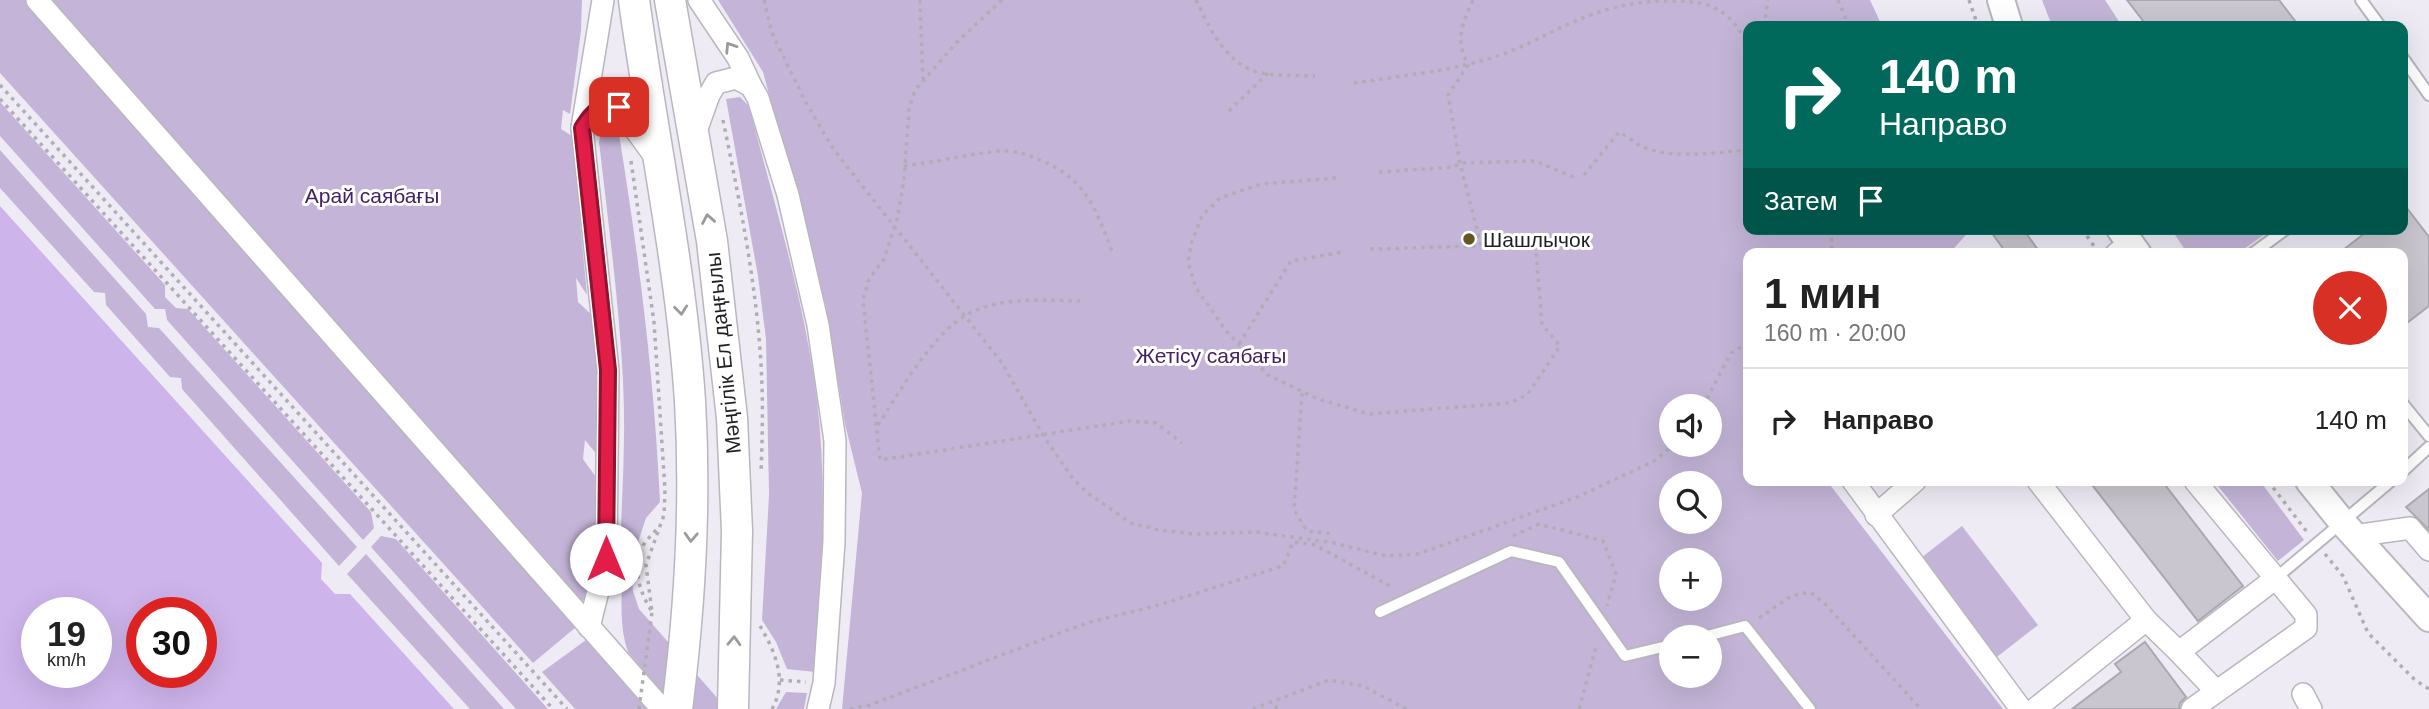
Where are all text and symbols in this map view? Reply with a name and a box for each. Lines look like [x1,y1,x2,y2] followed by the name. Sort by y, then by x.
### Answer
[726,42,739,55] one-way arrow
[1764,49,1855,140] icon: right
[1879,49,2018,103] text: 140 m
[589,77,649,137] pin
[600,88,638,126] icon: arrive
[1879,106,2007,142] text: Направо
[1852,182,1890,220] icon: arrive
[305,184,439,207] park label: Арай саябағы
[1764,186,1838,216] text: Затем
[701,213,716,225] one-way arrow
[1483,228,1591,251] place label: Шашлычок
[1461,231,1477,247] marker: Шашлычок
[701,251,745,455] street label: Мәңгілік Ел даңғылы
[1764,270,1881,317] text: 1 мин
[2313,271,2387,345] button: close
[673,304,688,315] one-way arrow
[1764,320,1906,346] text: 160 m · 20:00
[1136,344,1286,367] park label: Жетісу саябағы
[1659,394,1722,688] map controls
[1659,394,1722,457] button: sound
[1764,402,1802,440] icon: right
[1823,405,1934,435] text: Направо
[2315,405,2387,435] text: 140 m
[1659,471,1722,534] button: search
[569,522,643,596] position arrow
[684,531,699,542] one-way arrow
[1659,548,1722,611] button: +
[126,597,217,688] speed limit sign: 30
[47,614,86,653] text: 19
[1659,625,1722,688] button: −
[727,635,742,646] one-way arrow
[47,650,86,670] text: km/h

